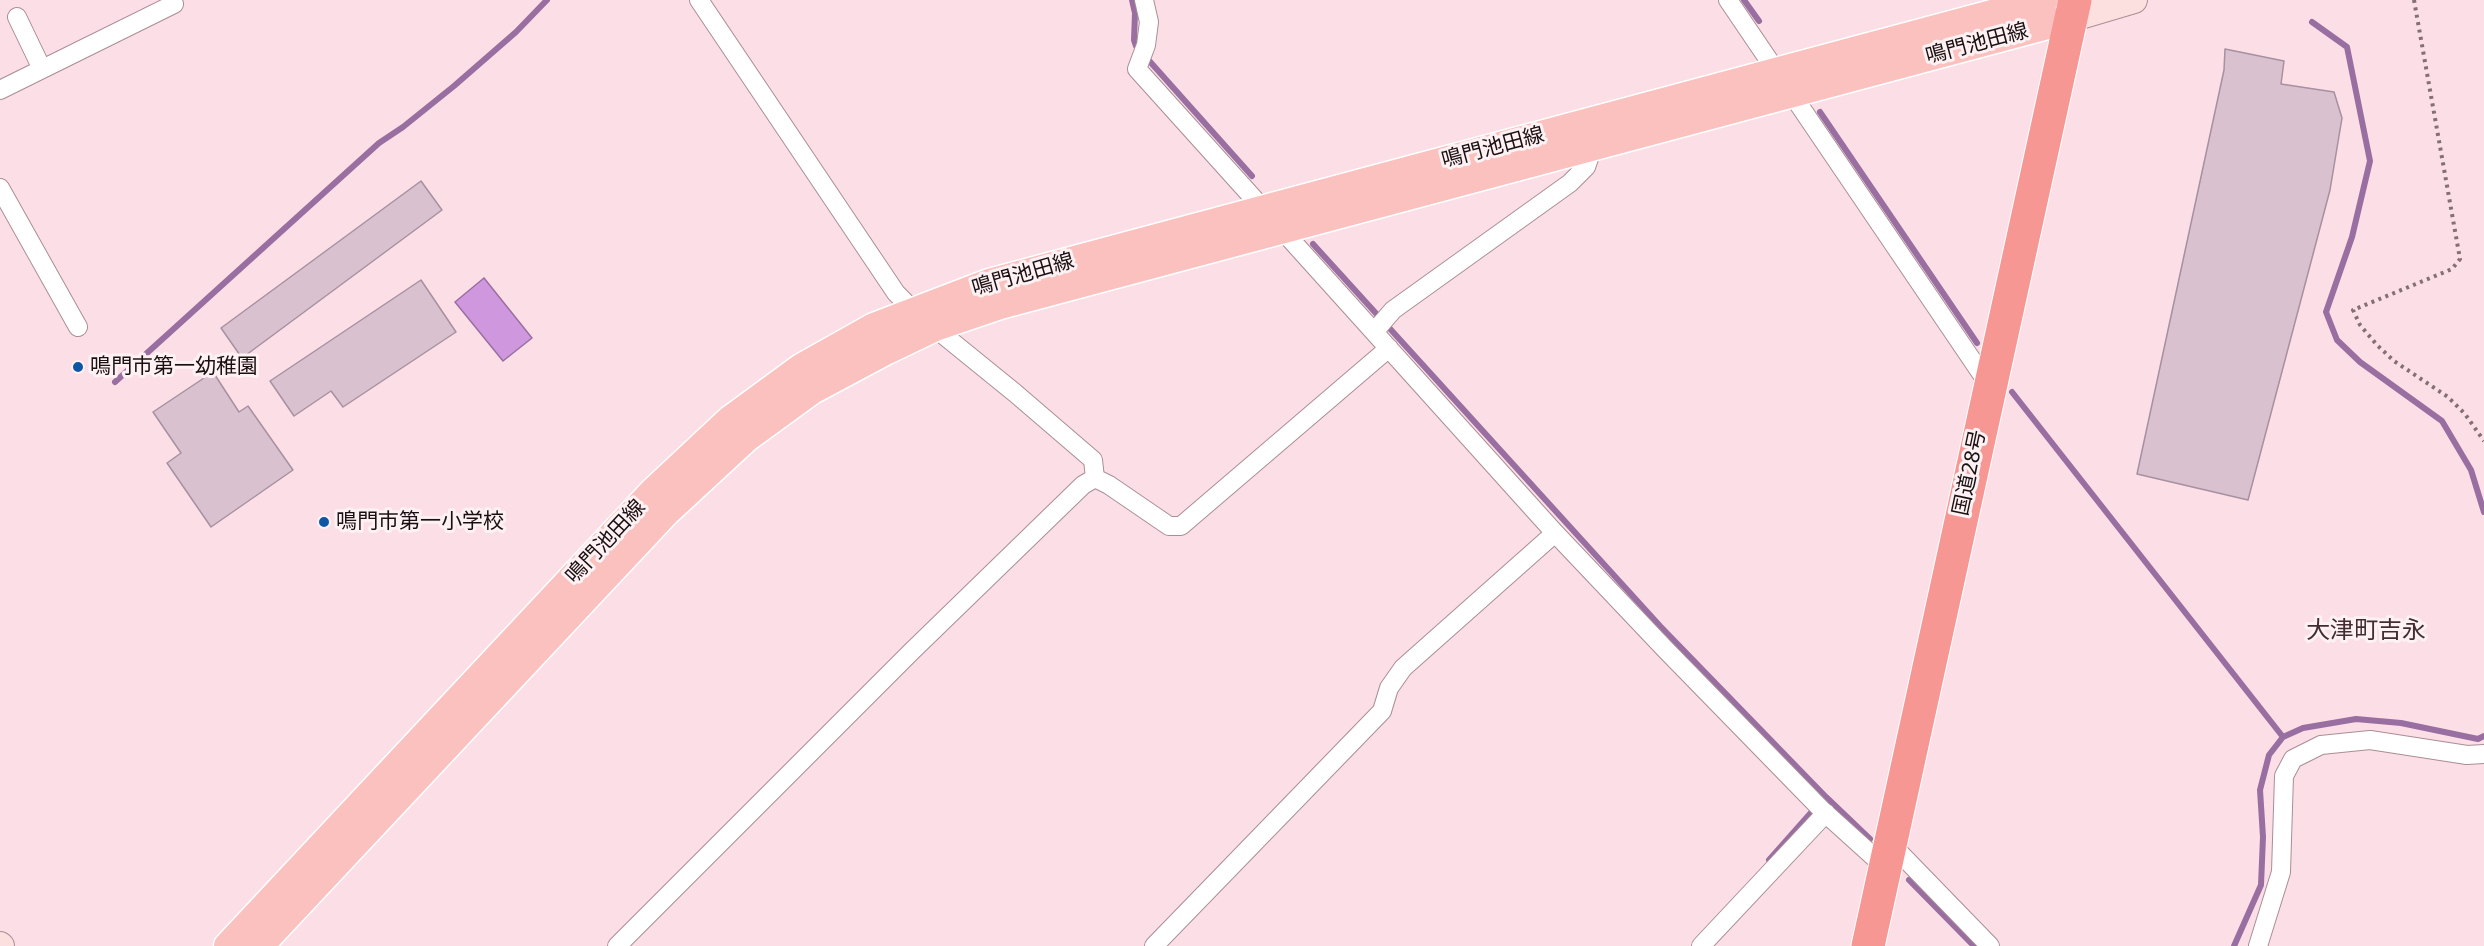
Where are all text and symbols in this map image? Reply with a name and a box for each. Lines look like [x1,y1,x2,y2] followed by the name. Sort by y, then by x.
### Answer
[1923,18,2031,70] street label: 鳴門池田線
[1439,122,1547,174] street label: 鳴門池田線
[969,248,1077,302] street label: 鳴門池田線
[90,354,258,380] place label: 鳴門市第一幼稚園
[71,360,85,374] marker: 鳴門市第一幼稚園
[1949,428,1991,518] street label: 国道28号
[561,495,651,589] street label: 鳴門池田線
[336,509,504,535] place label: 鳴門市第一小学校
[317,515,331,529] marker: 鳴門市第一小学校
[2306,617,2426,645] district label: 大津町吉永

